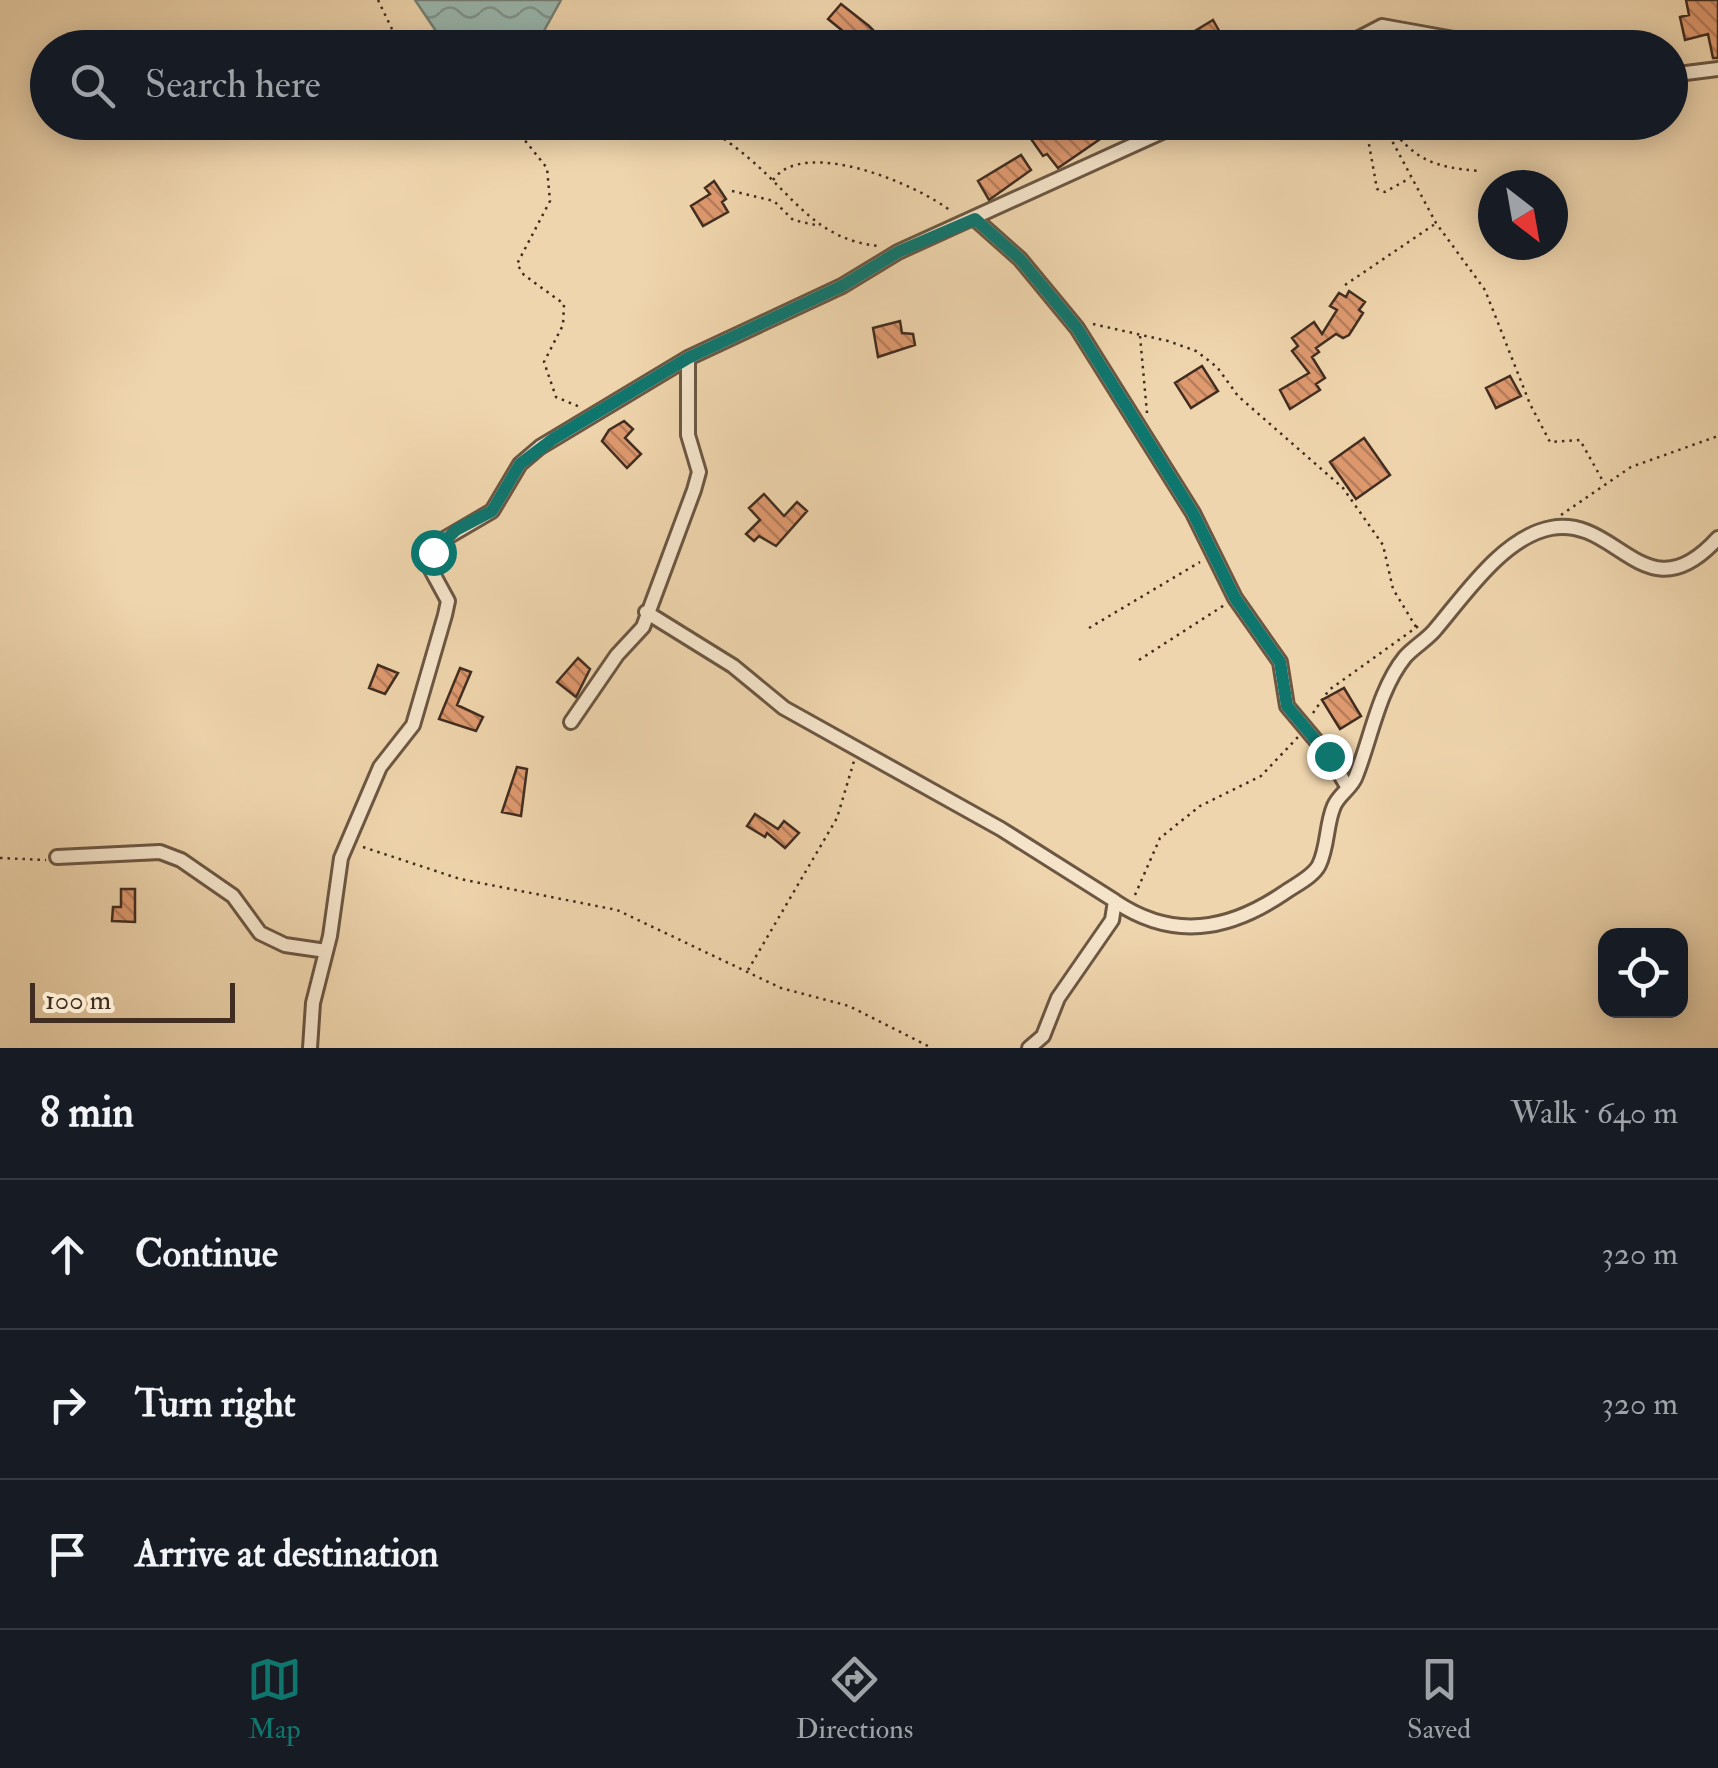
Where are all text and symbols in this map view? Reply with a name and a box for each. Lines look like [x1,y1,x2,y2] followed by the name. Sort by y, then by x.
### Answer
[30,30,1688,140] search box
[65,58,120,113] icon: search
[145,61,321,109] text: Search here
[1478,170,1568,260] north arrow
[411,530,457,576] route start
[1307,734,1353,780] route end
[1598,928,1688,1018] map controls
[1598,928,1688,1018] button: locate
[30,978,235,1023] scale bar
[45,983,111,1018] text: 100 m
[40,1087,134,1139] text: 8 min
[1510,1093,1678,1133] text: Walk · 640 m
[40,1227,95,1282] icon: ahead
[135,1230,278,1278] text: Continue
[1602,1234,1678,1274] text: 320 m
[40,1377,95,1432] icon: right
[135,1380,296,1428] text: Turn right
[1602,1384,1678,1424] text: 320 m
[40,1527,95,1582] icon: arrive
[135,1530,439,1578] text: Arrive at destination
[247,1652,302,1747] tab: Map
[796,1652,913,1747] tab: Directions
[1407,1652,1471,1747] tab: Saved

